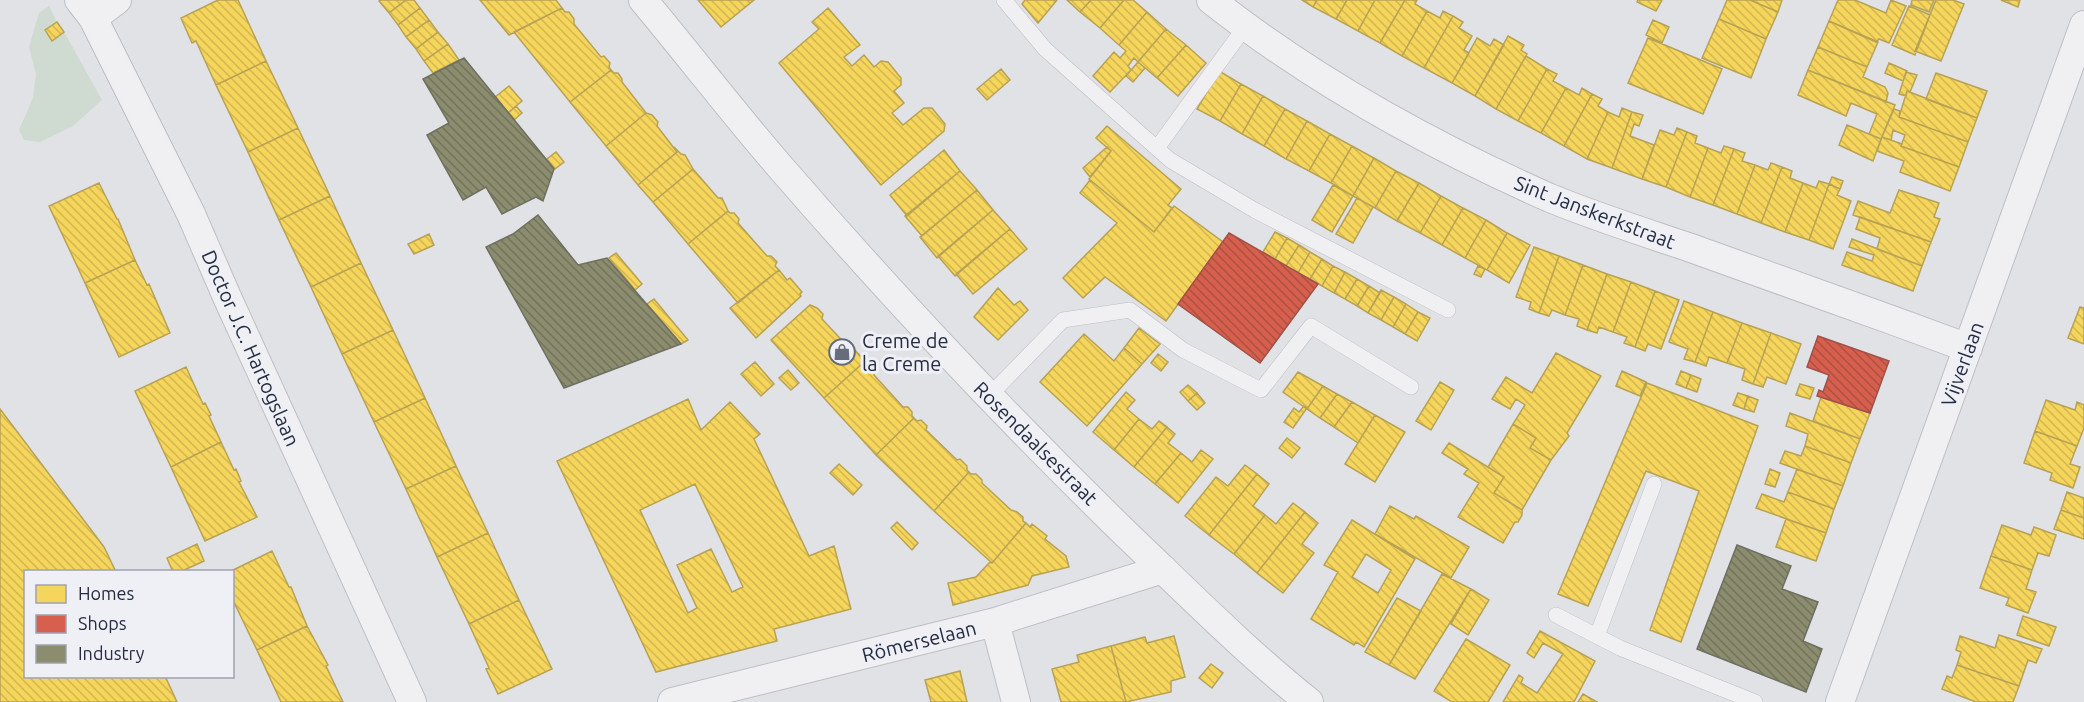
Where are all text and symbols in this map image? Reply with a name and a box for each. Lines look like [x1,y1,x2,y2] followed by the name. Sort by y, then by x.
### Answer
[1511,171,1679,253] street label: Sint Janskerkstraat
[197,246,305,450] street label: Doctor J.C. Hartogslaan
[1936,318,1988,410] street label: Vijverlaan
[862,329,948,375] place label: Creme de la Creme
[827,337,857,367] shop icon: Creme de la Creme
[970,377,1103,510] street label: Rosendaalsestraat
[24,570,234,678] legend
[78,583,135,603] text: Homes
[78,613,127,633] text: Shops
[859,616,979,666] street label: Römerselaan
[78,643,145,663] text: Industry

